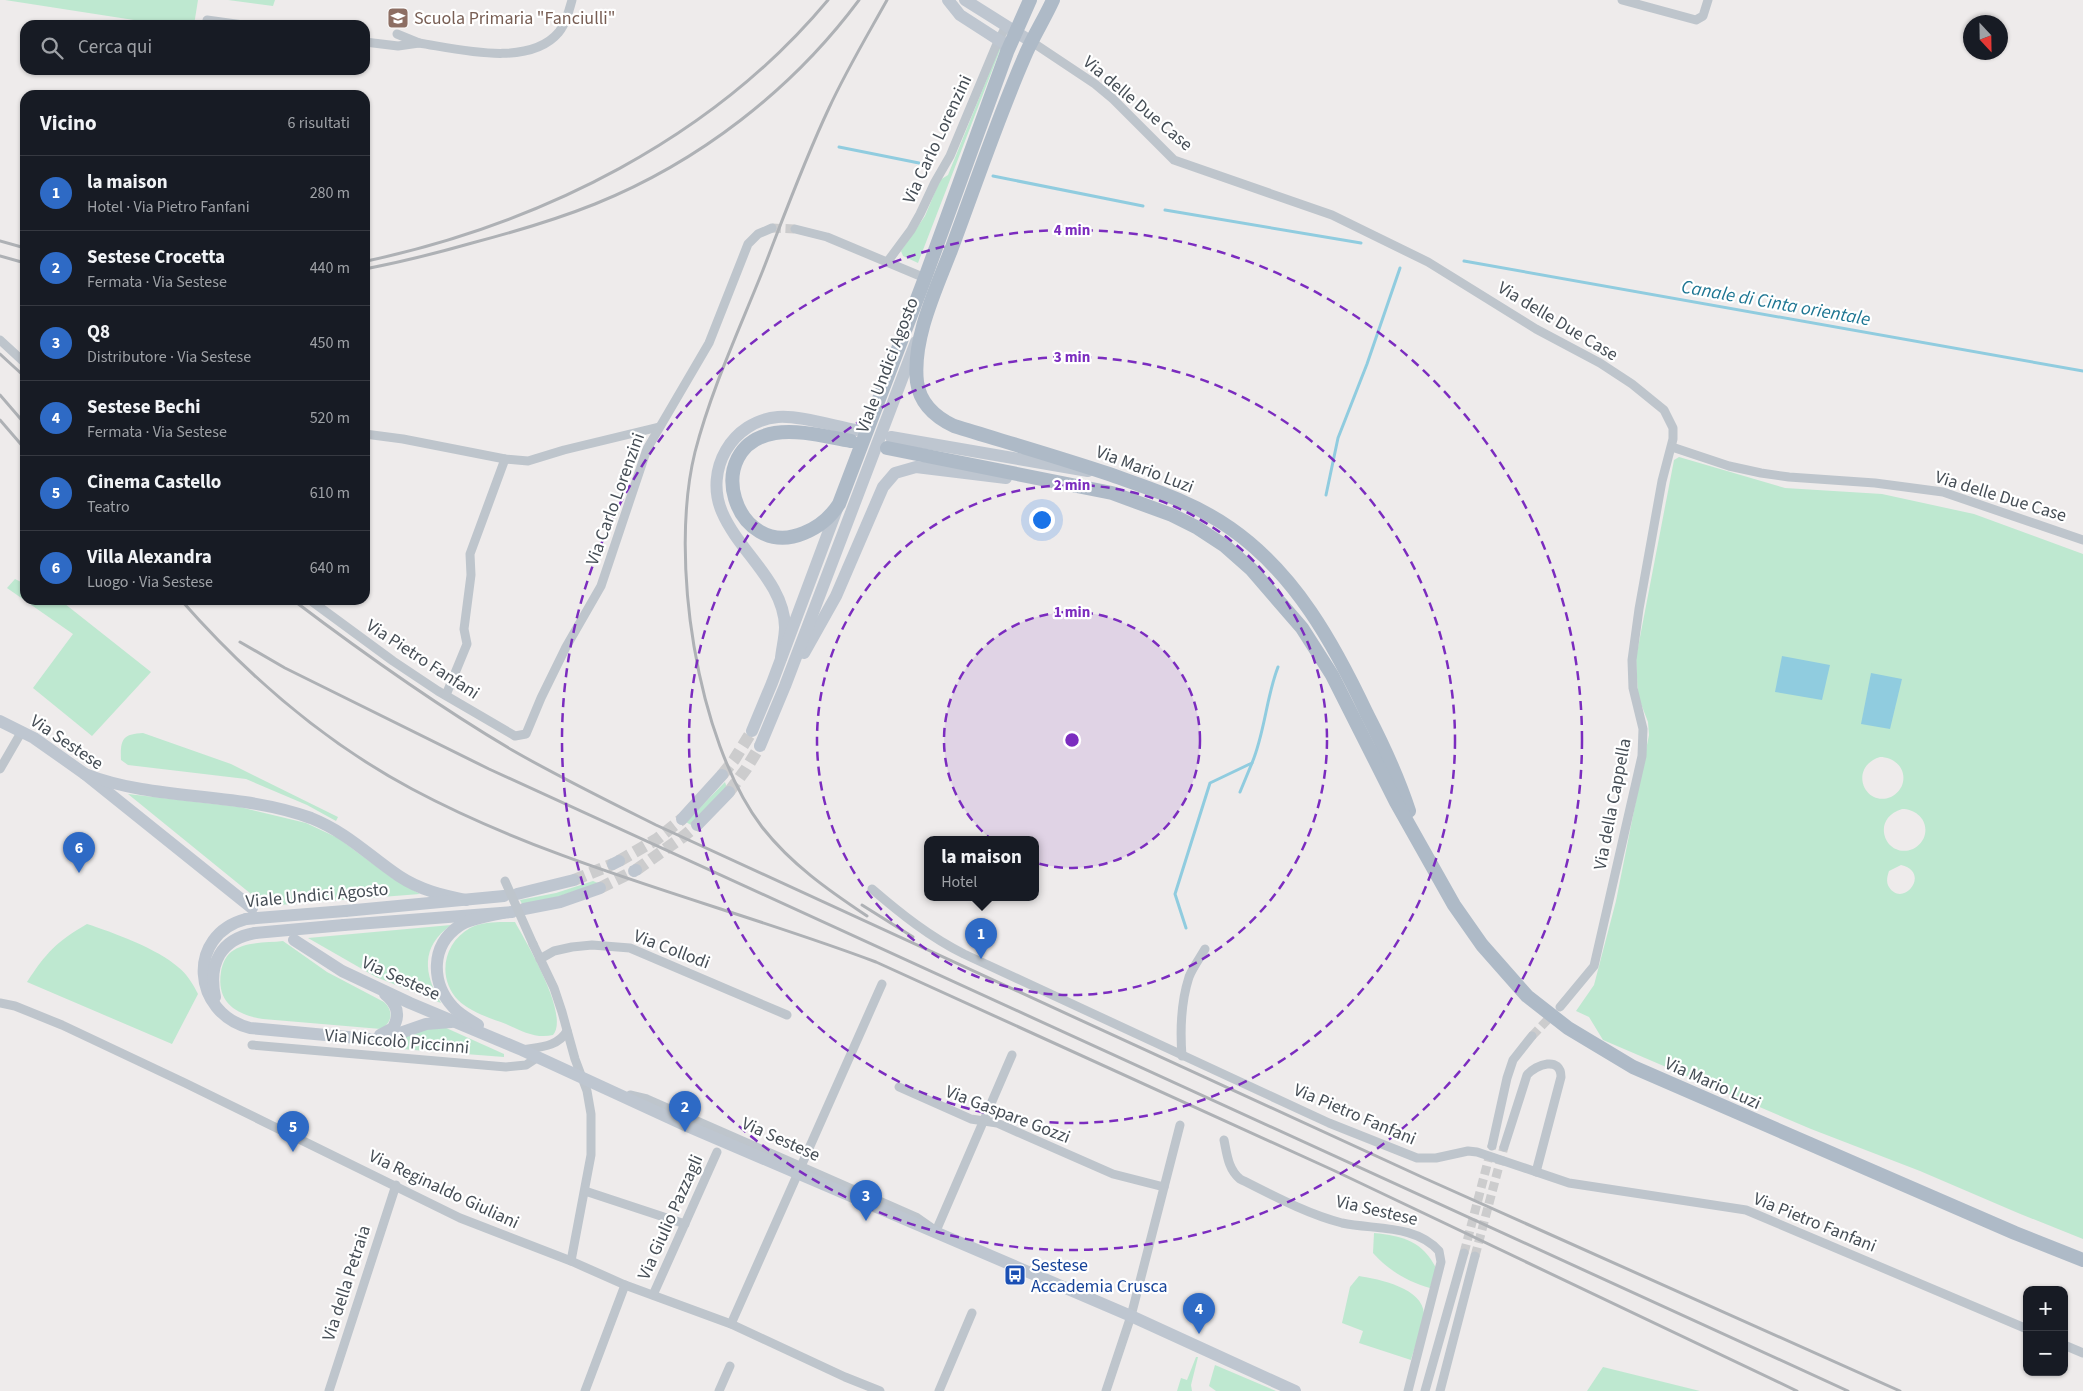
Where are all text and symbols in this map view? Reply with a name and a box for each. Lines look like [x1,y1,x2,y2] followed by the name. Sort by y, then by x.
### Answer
[386,6,410,30] school or university icon: Scuola Primaria "Fanciulli"
[414,6,615,31] place label: Scuola Primaria "Fanciulli"
[1963,15,2008,60] north arrow
[20,20,370,75] search box
[38,34,66,62] icon: search
[78,34,152,61] text: Cerca qui
[1077,50,1198,157] street label: Via delle Due Case
[897,71,978,208] street label: Via Carlo Lorenzini
[40,108,97,138] text: Vicino
[288,112,350,134] text: 6 risultati
[87,169,168,196] text: la maison
[52,182,60,204] text: 1
[310,182,350,204] text: 280 m
[87,196,250,218] text: Hotel · Via Pietro Fanfani
[1054,220,1090,241] text: 4 min
[87,244,225,271] text: Sestese Crocetta
[52,257,60,279] text: 2
[310,257,350,279] text: 440 m
[87,271,227,293] text: Fermata · Via Sestese
[1679,274,1872,333] water label: Canale di Cinta orientale
[1493,276,1623,367] street label: Via delle Due Case
[850,294,925,436] street label: Viale Undici Agosto
[87,319,110,346] text: Q8
[52,332,60,354] text: 3
[310,332,350,354] text: 450 m
[87,346,251,368] text: Distributore · Via Sestese
[1054,347,1090,368] text: 3 min
[87,394,201,421] text: Sestese Bechi
[52,407,60,429] text: 4
[310,407,350,429] text: 520 m
[87,421,227,443] text: Fermata · Via Sestese
[580,429,651,569] street label: Via Carlo Lorenzini
[1092,439,1197,500] street label: Via Mario Luzi
[1932,465,2070,528] street label: Via delle Due Case
[87,469,221,496] text: Cinema Castello
[1054,475,1090,496] text: 2 min
[52,482,60,504] text: 5
[310,482,350,504] text: 610 m
[87,496,130,518] text: Teatro
[1029,507,1055,533] your location
[87,544,212,571] text: Villa Alexandra
[52,557,60,579] text: 6
[310,557,350,579] text: 640 m
[87,571,213,593] text: Luogo · Via Sestese
[1054,602,1090,623] text: 1 min
[361,613,484,705] street label: Via Pietro Fanfani
[25,709,108,776] street label: Via Sestese
[1063,731,1081,749] centre of rings
[1587,736,1638,872] street label: Via della Cappella
[63,832,95,873] pin: 6
[924,836,1039,901] popup
[941,844,1022,871] text: la maison
[941,871,977,893] text: Hotel
[245,877,389,914] street label: Viale Undici Agosto
[965,918,997,959] pin: 1
[630,924,714,975] street label: Via Collodi
[358,950,444,1007] street label: Via Sestese
[324,1023,470,1060] street label: Via Niccolò Piccinni
[1661,1051,1765,1116] street label: Via Mario Luzi
[1290,1077,1420,1151] street label: Via Pietro Fanfani
[942,1079,1074,1150] street label: Via Gaspare Gozzi
[669,1091,701,1132] pin: 2
[277,1111,309,1152] pin: 5
[738,1111,824,1168] street label: Via Sestese
[365,1144,523,1235] street label: Via Reginaldo Giuliani
[632,1151,709,1284] street label: Via Giulio Pazzagli
[850,1180,882,1221] pin: 3
[1750,1186,1880,1259] street label: Via Pietro Fanfani
[1333,1189,1420,1232] street label: Via Sestese
[316,1222,377,1344] street label: Via della Petraia
[1031,1253,1168,1299] place label: Sestese Accademia Crusca
[1003,1263,1027,1287] bus stop icon: Sestese Accademia Crusca
[2023,1286,2068,1376] map controls
[2023,1286,2068,1331] button: +
[1183,1293,1215,1334] pin: 4
[2023,1331,2068,1376] button: −

